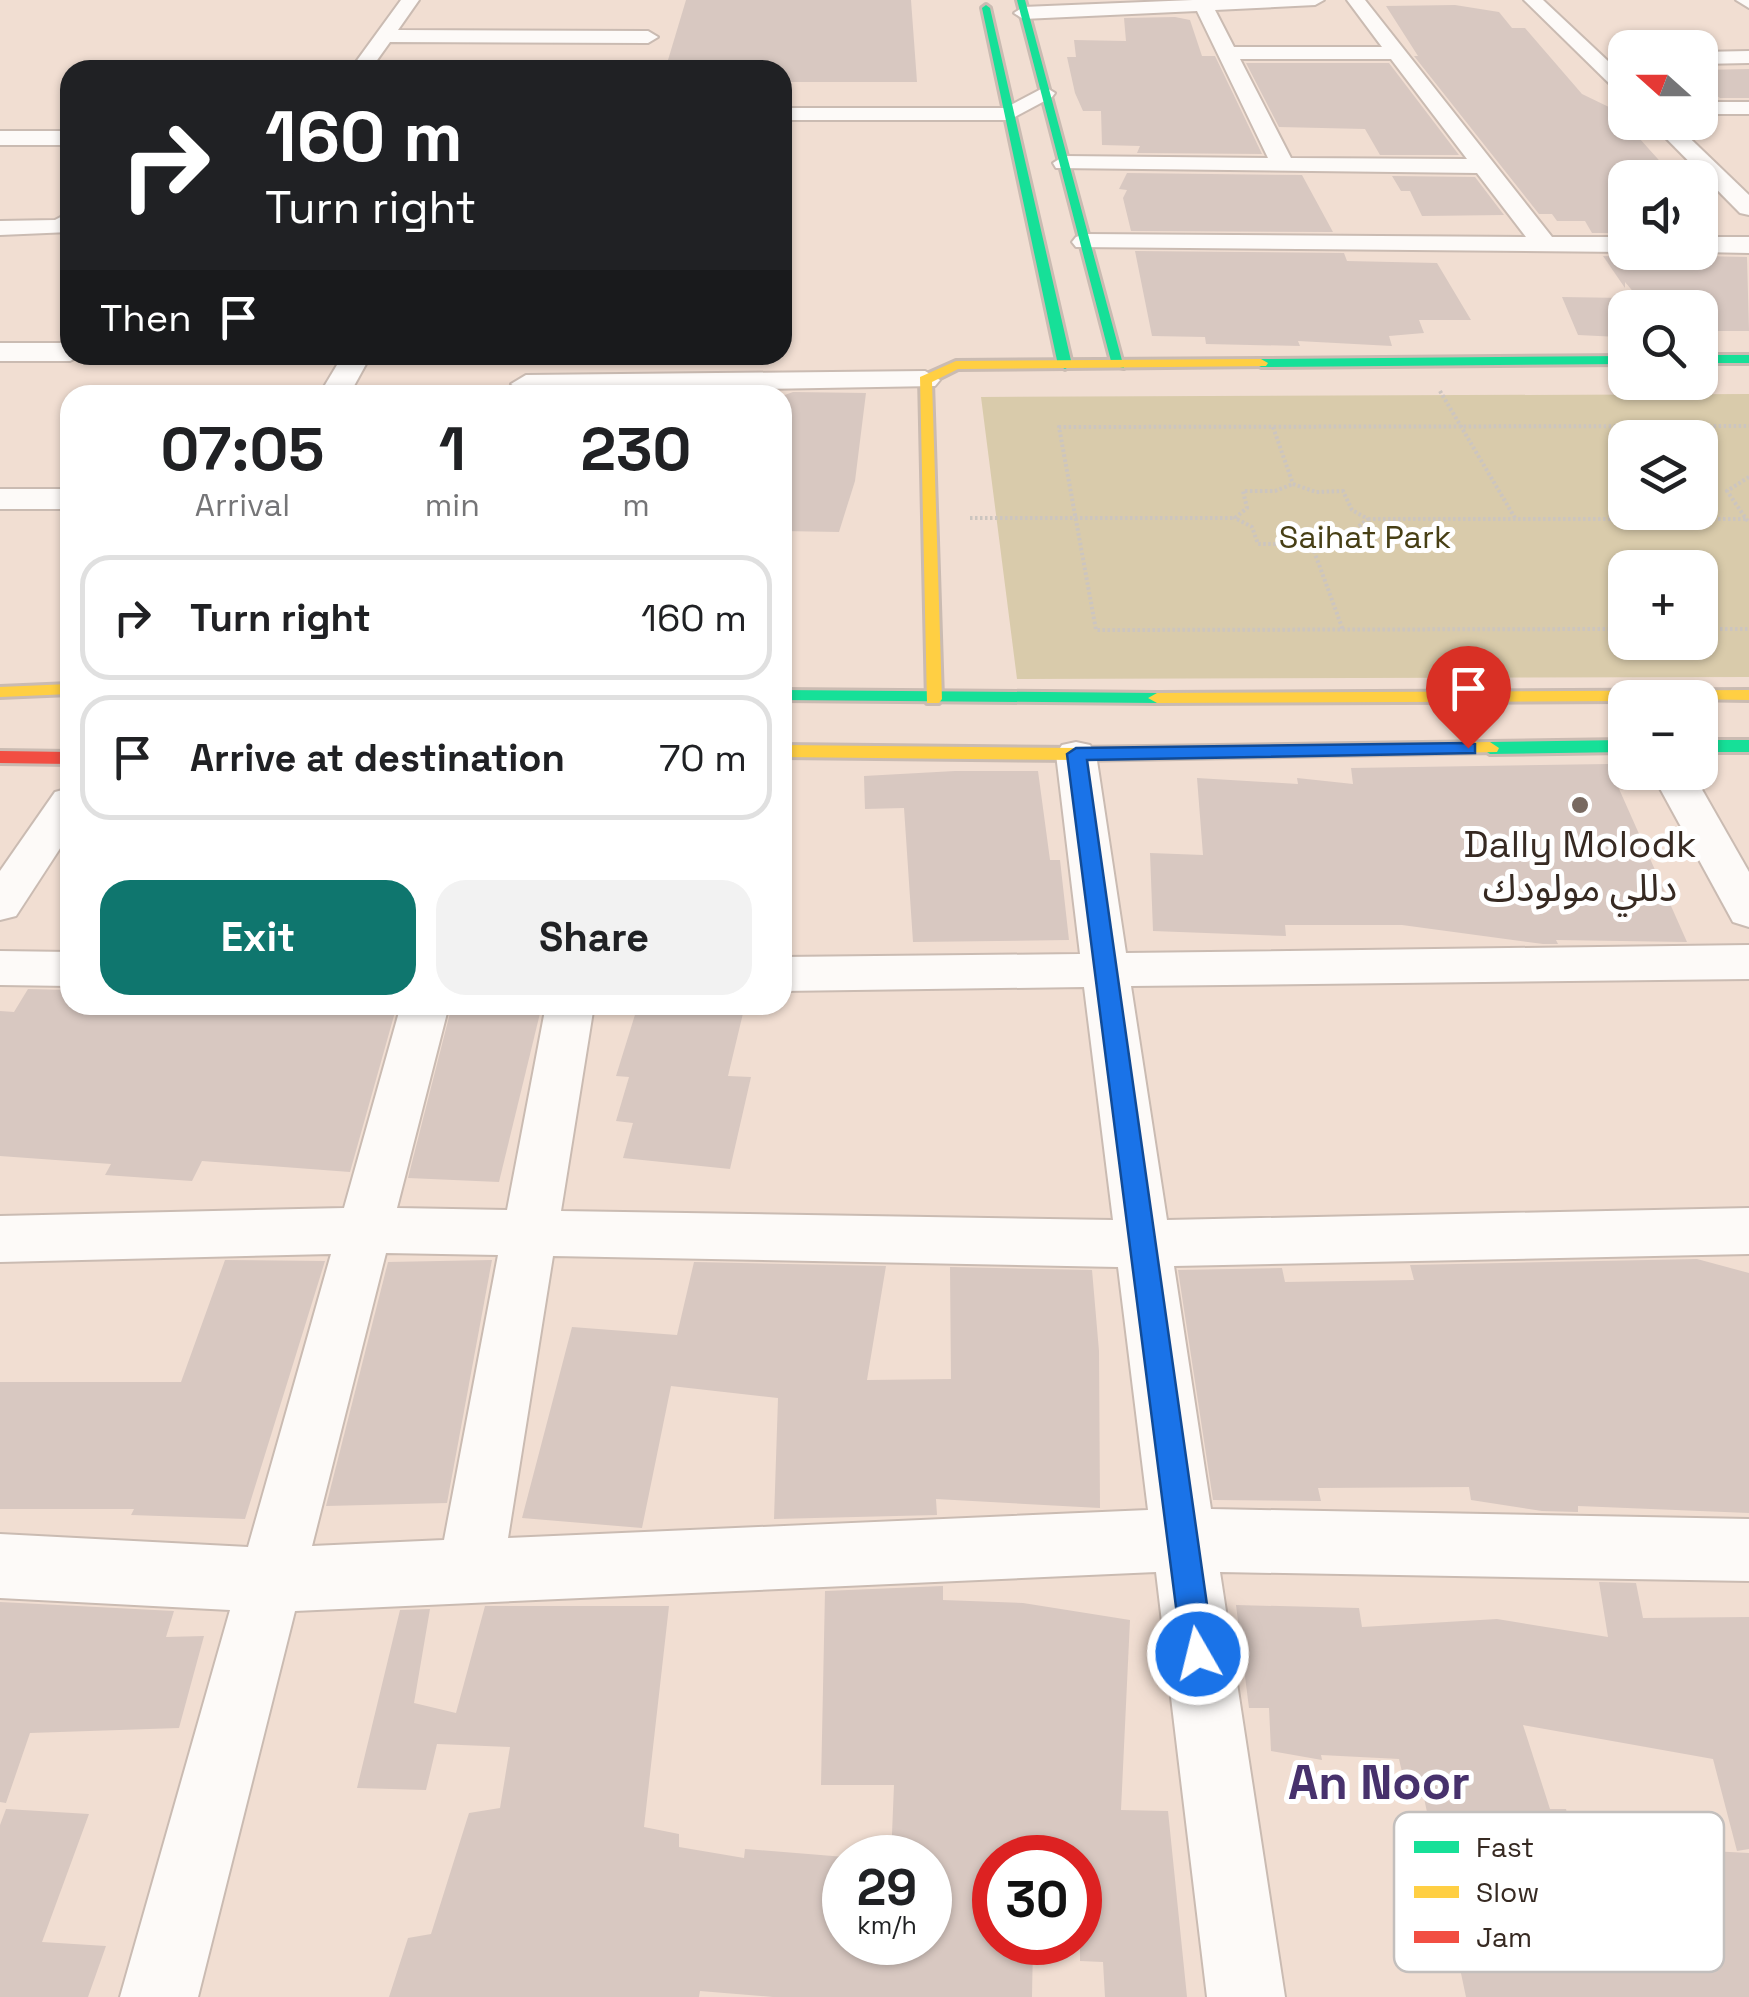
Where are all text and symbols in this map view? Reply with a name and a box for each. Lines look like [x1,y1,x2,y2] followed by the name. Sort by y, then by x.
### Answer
[1608,30,1718,140] north arrow
[1608,30,1718,790] map controls
[265,92,463,181] text: 160 m
[100,100,230,230] icon: right
[1608,160,1718,270] button: sound
[265,179,476,236] text: Turn right
[211,290,266,345] icon: arrive
[1608,290,1718,400] button: search
[100,294,191,342] text: Then
[161,411,324,488] text: 07:05
[439,411,466,488] text: 1
[580,411,691,488] text: 230
[1608,420,1718,530] button: layers
[195,485,290,525] text: Arrival
[425,485,480,525] text: min
[622,485,650,525] text: m
[1279,517,1451,557] park label: Saihat Park
[1608,550,1718,660] button: +
[105,590,160,645] icon: right
[190,594,371,642] text: Turn right
[641,594,747,642] text: 160 m
[1426,646,1511,749] pin
[1441,661,1496,716] icon: arrive
[1608,680,1718,790] button: −
[105,730,160,785] icon: arrive
[190,734,565,782] text: Arrive at destination
[659,734,747,782] text: 70 m
[1569,794,1591,816] marker: Dally Molodk دللي مولودك
[1464,820,1696,917] place label: Dally Molodk دللي مولودك
[100,880,416,995] button: Exit
[436,880,752,995] button: Share
[1146,1602,1250,1706] position arrow
[1288,1752,1470,1813] district label: An Noor
[1394,1812,1724,1972] legend
[1476,1829,1534,1865] text: Fast
[972,1835,1102,1965] speed limit sign: 30
[857,1856,917,1920] text: 29
[1476,1874,1539,1910] text: Slow
[857,1909,917,1941] text: km/h
[1476,1919,1532,1955] text: Jam

